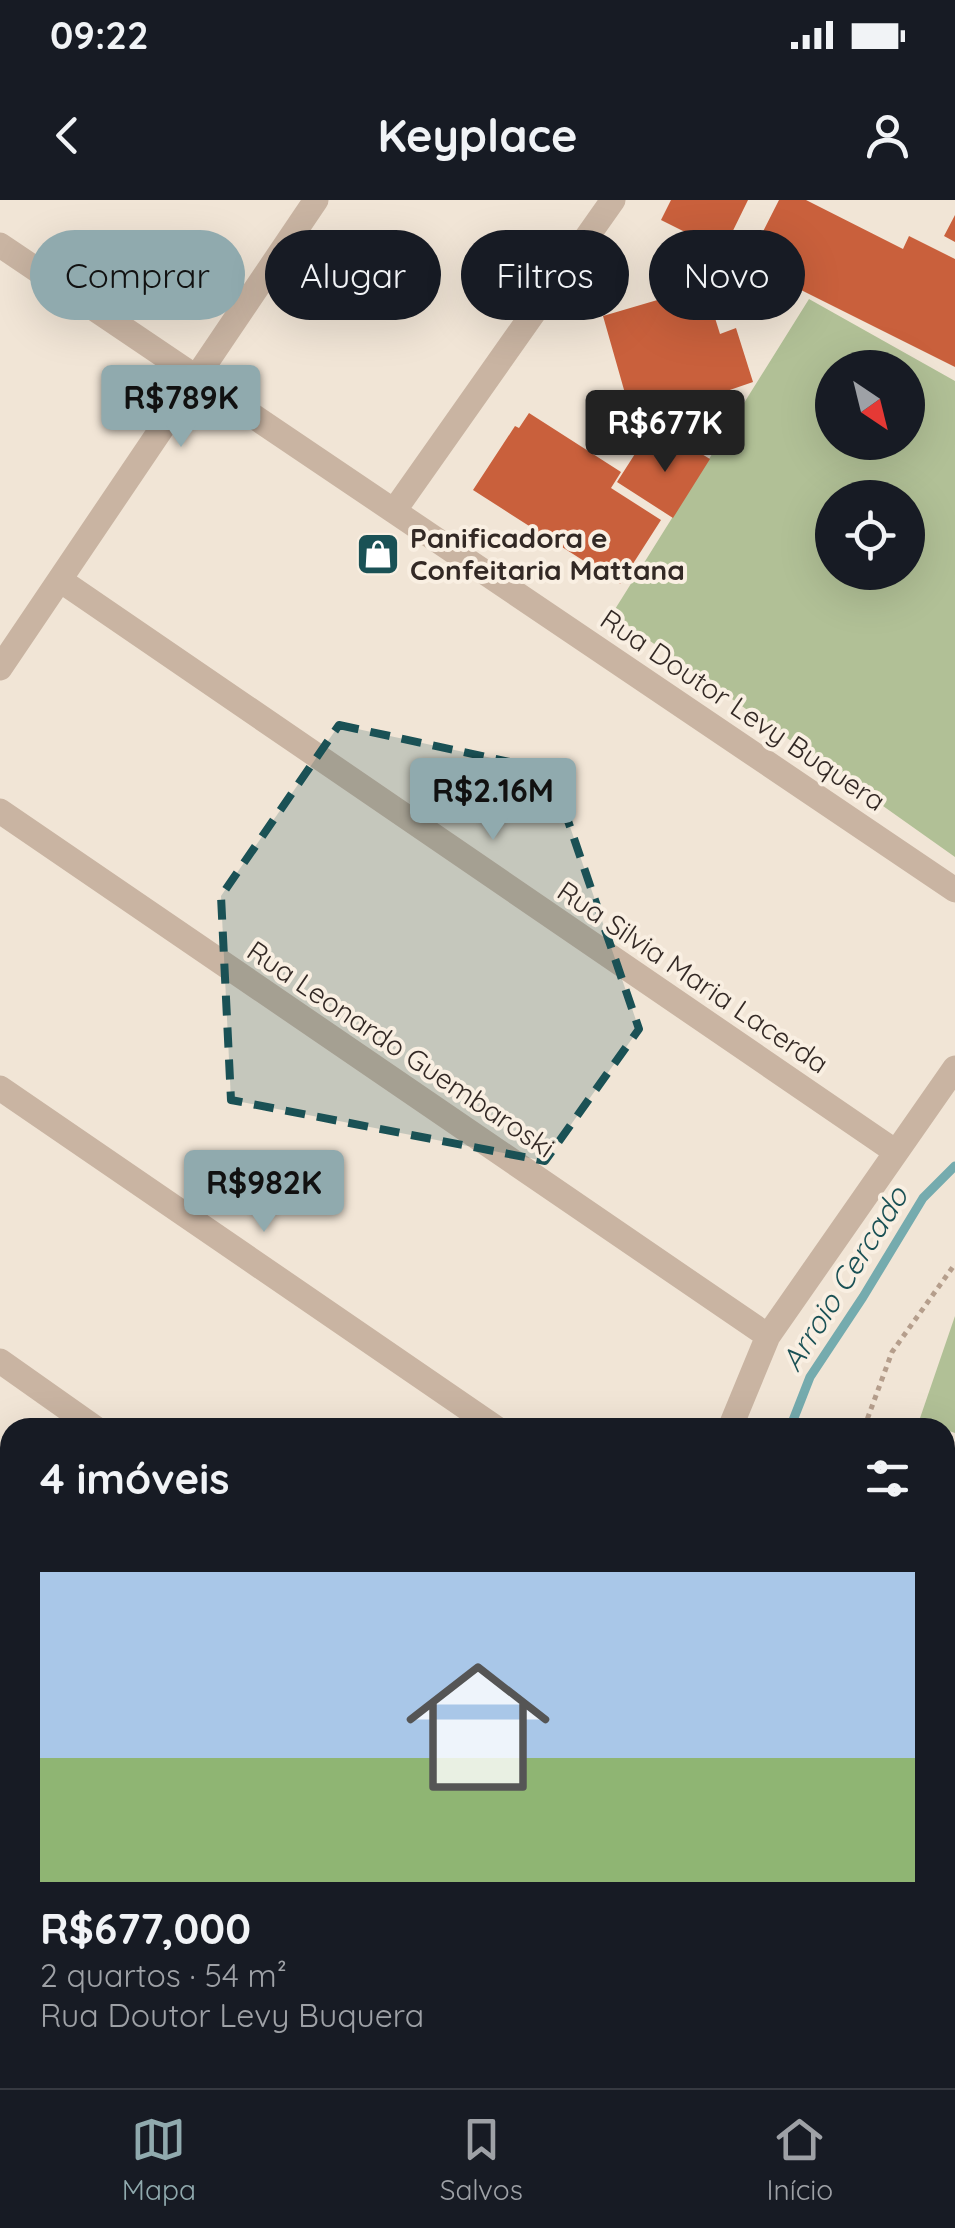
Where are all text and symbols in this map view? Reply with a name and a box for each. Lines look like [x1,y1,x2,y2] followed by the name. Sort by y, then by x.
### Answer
[50,11,149,59] text: 09:22
[378,107,577,163] text: Keyplace
[40,108,95,163] icon: back
[860,108,915,163] icon: person
[30,230,245,320] chip: Comprar
[265,230,441,320] chip: Alugar
[461,230,629,320] chip: Filtros
[649,230,805,320] chip: Novo
[815,350,925,460] north arrow
[815,350,925,590] map controls
[100,365,262,450] pin: R$789K
[123,377,239,417] text: R$789K
[584,390,746,475] pin: R$677K
[608,402,722,442] text: R$677K
[815,480,925,590] button: locate
[410,520,685,587] place label: Panificadora e Confeitaria Mattana
[355,531,401,577] shop icon: Panificadora e Confeitaria Mattana
[594,601,892,818] street label: Rua Doutor Levy Buquera
[401,758,585,843] pin: R$2.16M
[432,770,554,810] text: R$2.16M
[551,873,836,1080] street label: Rua Silvia Maria Lacerda
[241,932,562,1165] street label: Rua Leonardo Guembaroski
[183,1150,345,1235] pin: R$982K
[206,1162,322,1202] text: R$982K
[772,1178,917,1378] water label: Arroio Cercado
[860,1451,915,1506] icon: filters
[40,1452,229,1505] text: 4 imóveis
[388,1637,568,1817] icon: home
[40,1902,251,1955] text: R$677,000
[40,1955,287,1995] text: 2 quartos · 54 m²
[40,1995,424,2035] text: Rua Doutor Levy Buquera
[122,2112,196,2207] tab: Mapa
[440,2112,523,2207] tab: Salvos
[767,2112,833,2207] tab: Início

